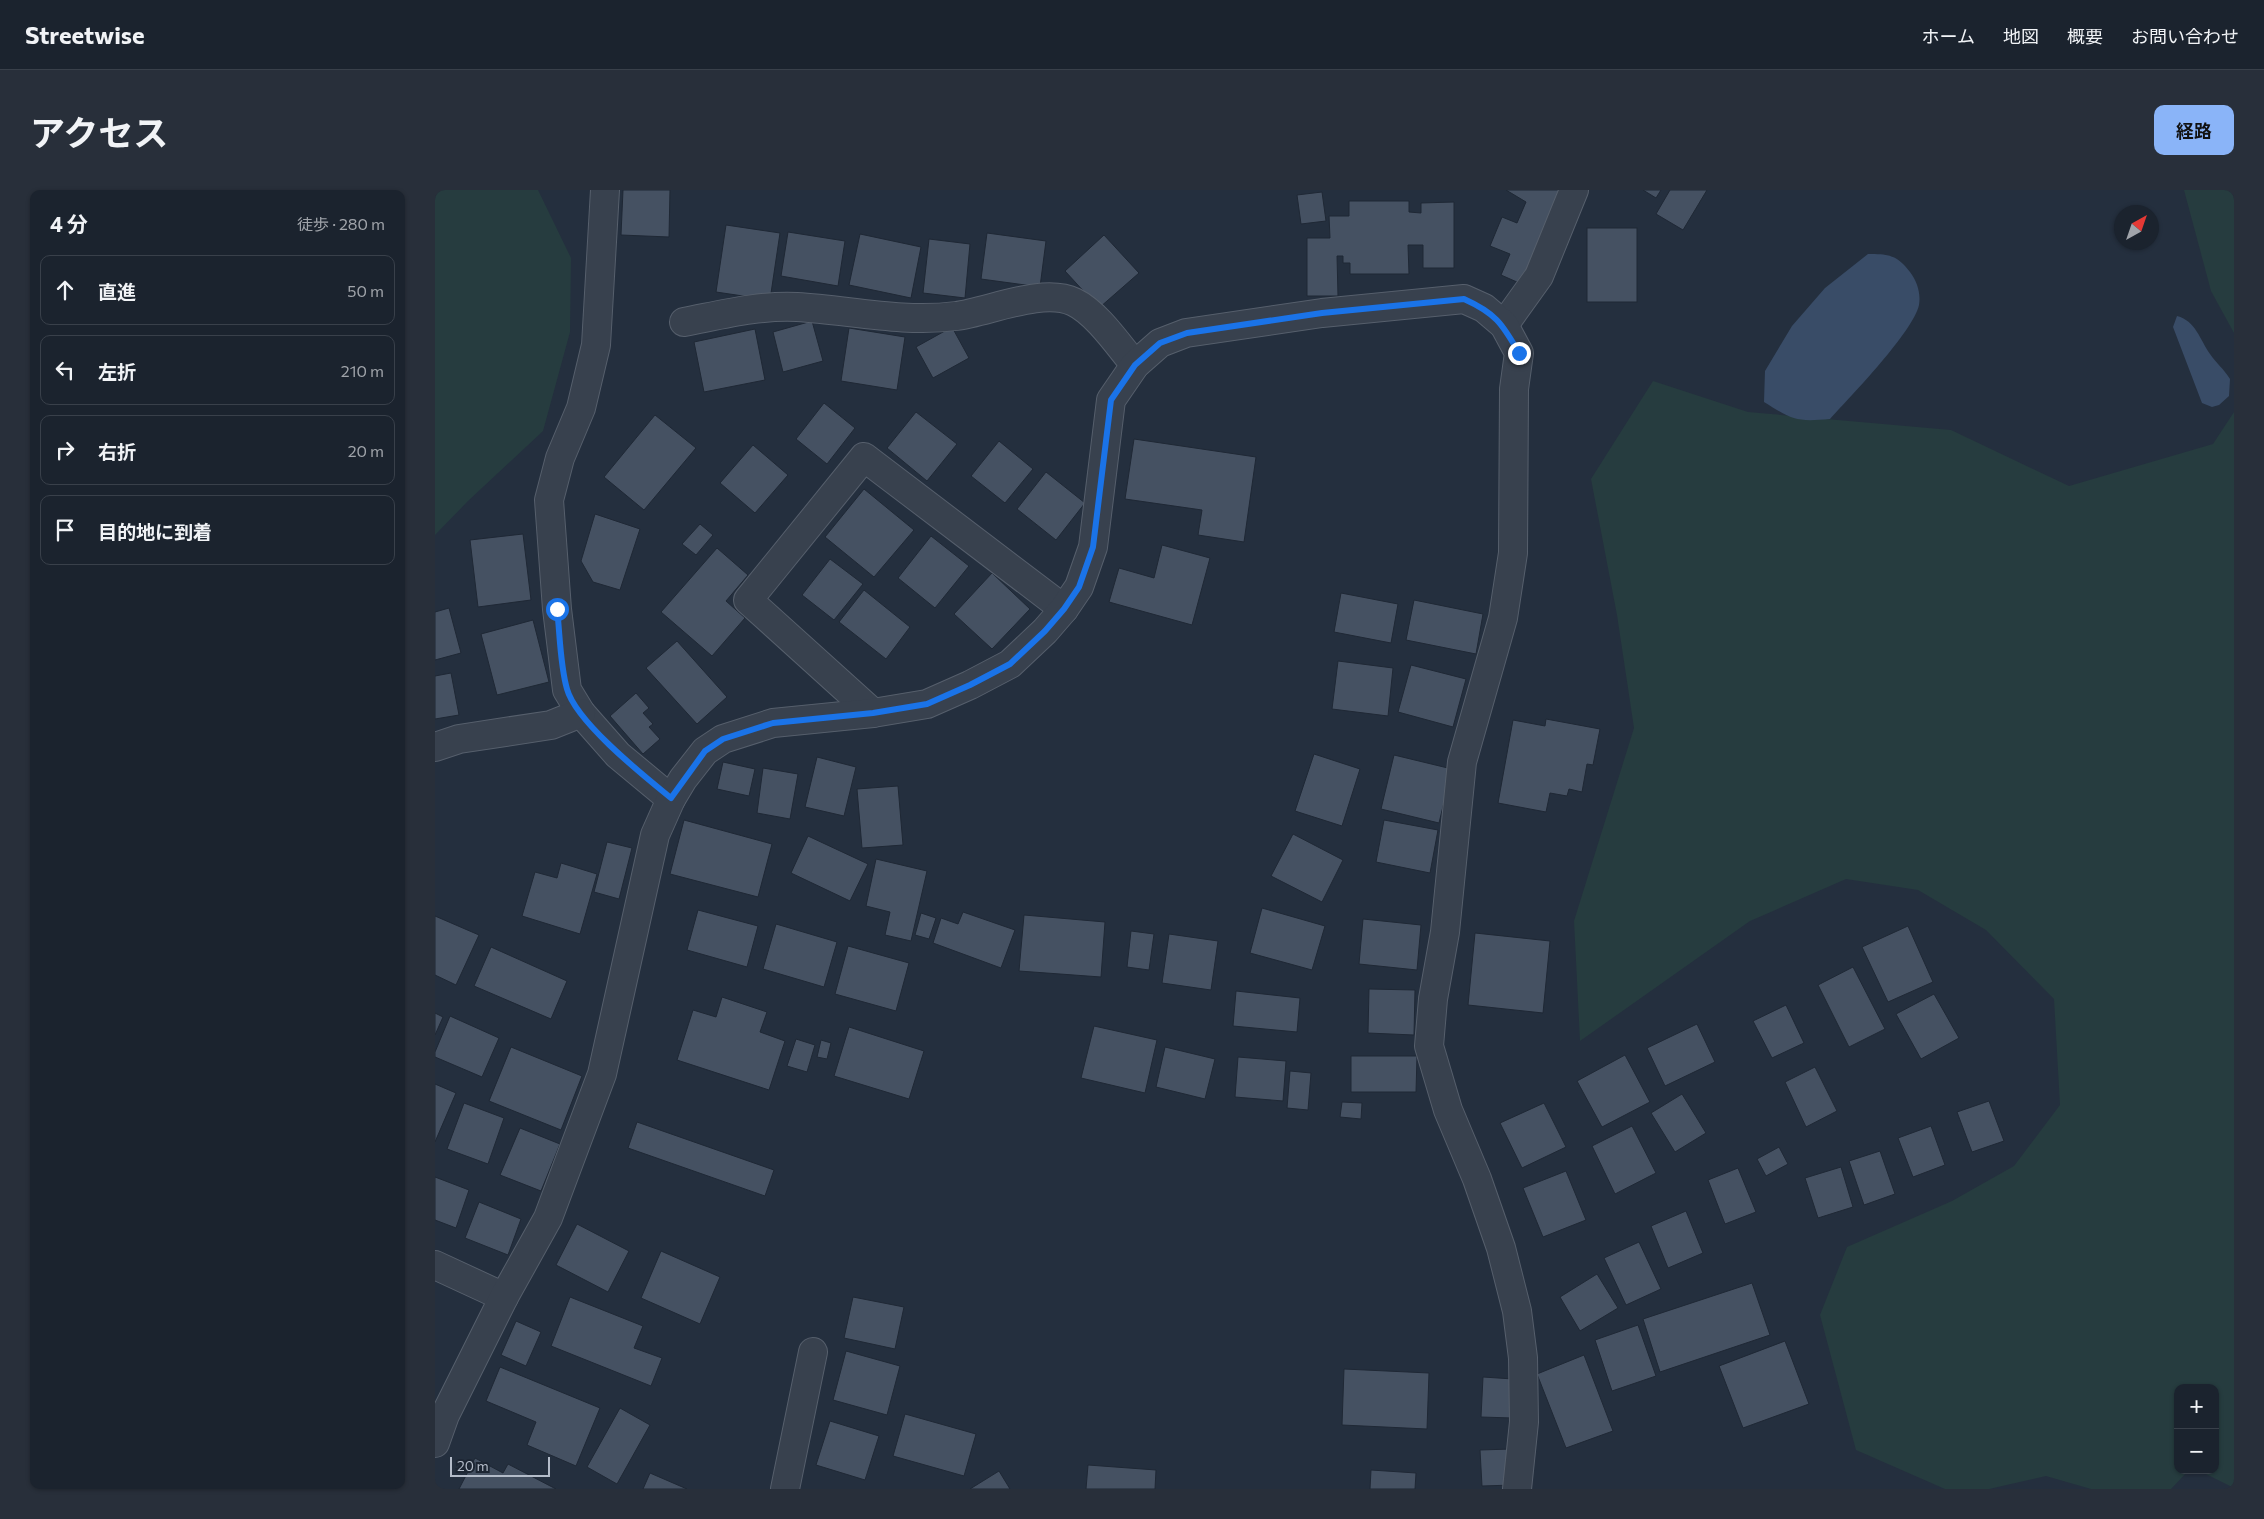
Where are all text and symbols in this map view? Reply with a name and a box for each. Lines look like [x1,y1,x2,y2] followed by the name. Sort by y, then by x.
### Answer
[25,20,145,49] text: Streetwise
[1922,25,1975,47] text: ホーム
[2003,25,2039,47] text: 地図
[2067,25,2103,47] text: 概要
[2131,25,2239,47] text: お問い合わせ
[2154,105,2234,155] button: 経路
[30,110,168,153] text: アクセス
[2114,205,2159,250] north arrow
[50,211,88,236] text: 4 分
[297,214,385,233] text: 徒歩 · 280 m
[51,276,79,304] icon: ahead
[98,280,136,303] text: 直進
[347,281,384,300] text: 50 m
[1508,342,1531,365] route end
[51,356,79,384] icon: left
[98,360,136,383] text: 左折
[341,361,384,380] text: 210 m
[51,436,79,464] icon: right
[98,440,136,463] text: 右折
[348,441,384,460] text: 20 m
[51,516,79,544] icon: arrive
[98,520,212,543] text: 目的地に到着
[546,598,569,621] route start
[2174,1384,2219,1474] map controls
[2174,1384,2219,1429] button: +
[2174,1429,2219,1474] button: −
[450,1454,550,1477] scale bar
[457,1457,489,1474] text: 20 m

